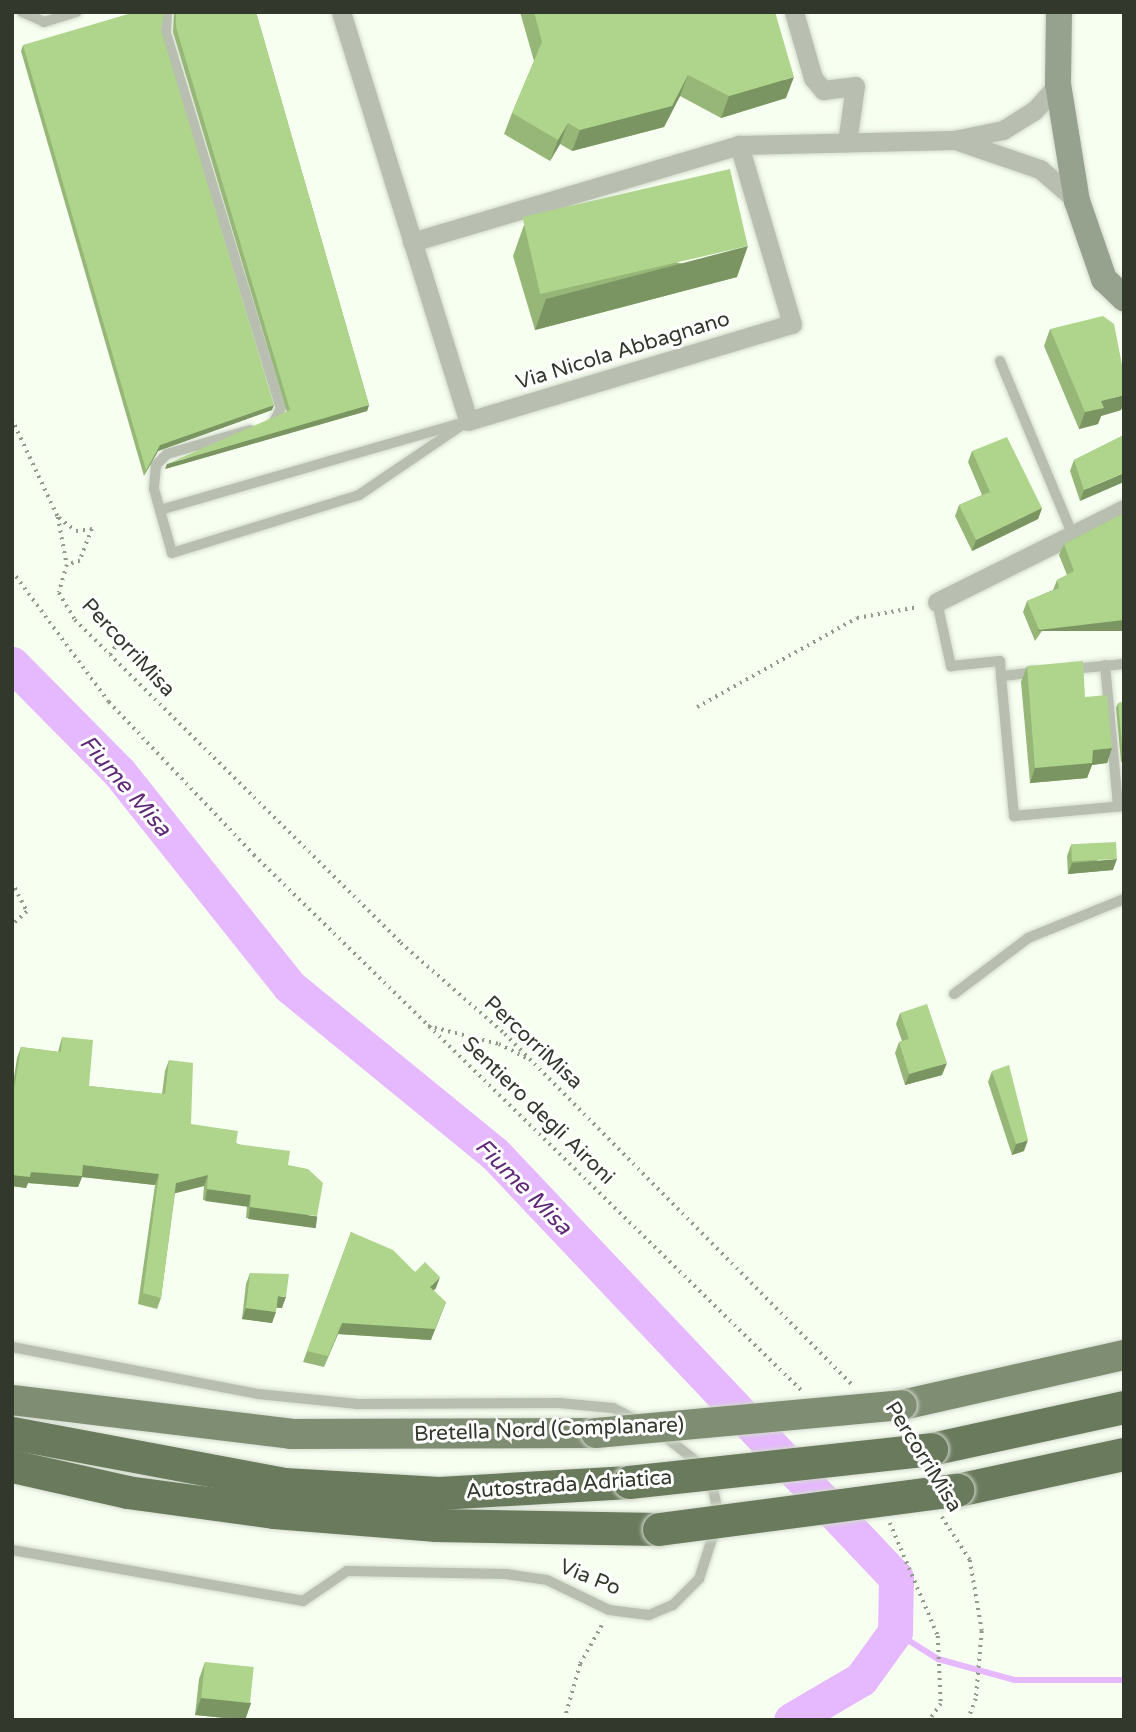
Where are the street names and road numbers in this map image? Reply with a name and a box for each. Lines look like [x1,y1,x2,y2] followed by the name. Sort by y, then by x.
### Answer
[513,306,733,396] street label: Via Nicola Abbagnano
[76,593,180,703] street label: PercorriMisa
[478,991,588,1095] street label: PercorriMisa
[457,1032,619,1190] street label: Sentiero degli Aironi
[879,1397,967,1517] street label: PercorriMisa
[413,1413,685,1447] street label: Bretella Nord (Complanare)
[465,1465,673,1505] street label: Autostrada Adriatica
[556,1554,624,1602] street label: Via Po

